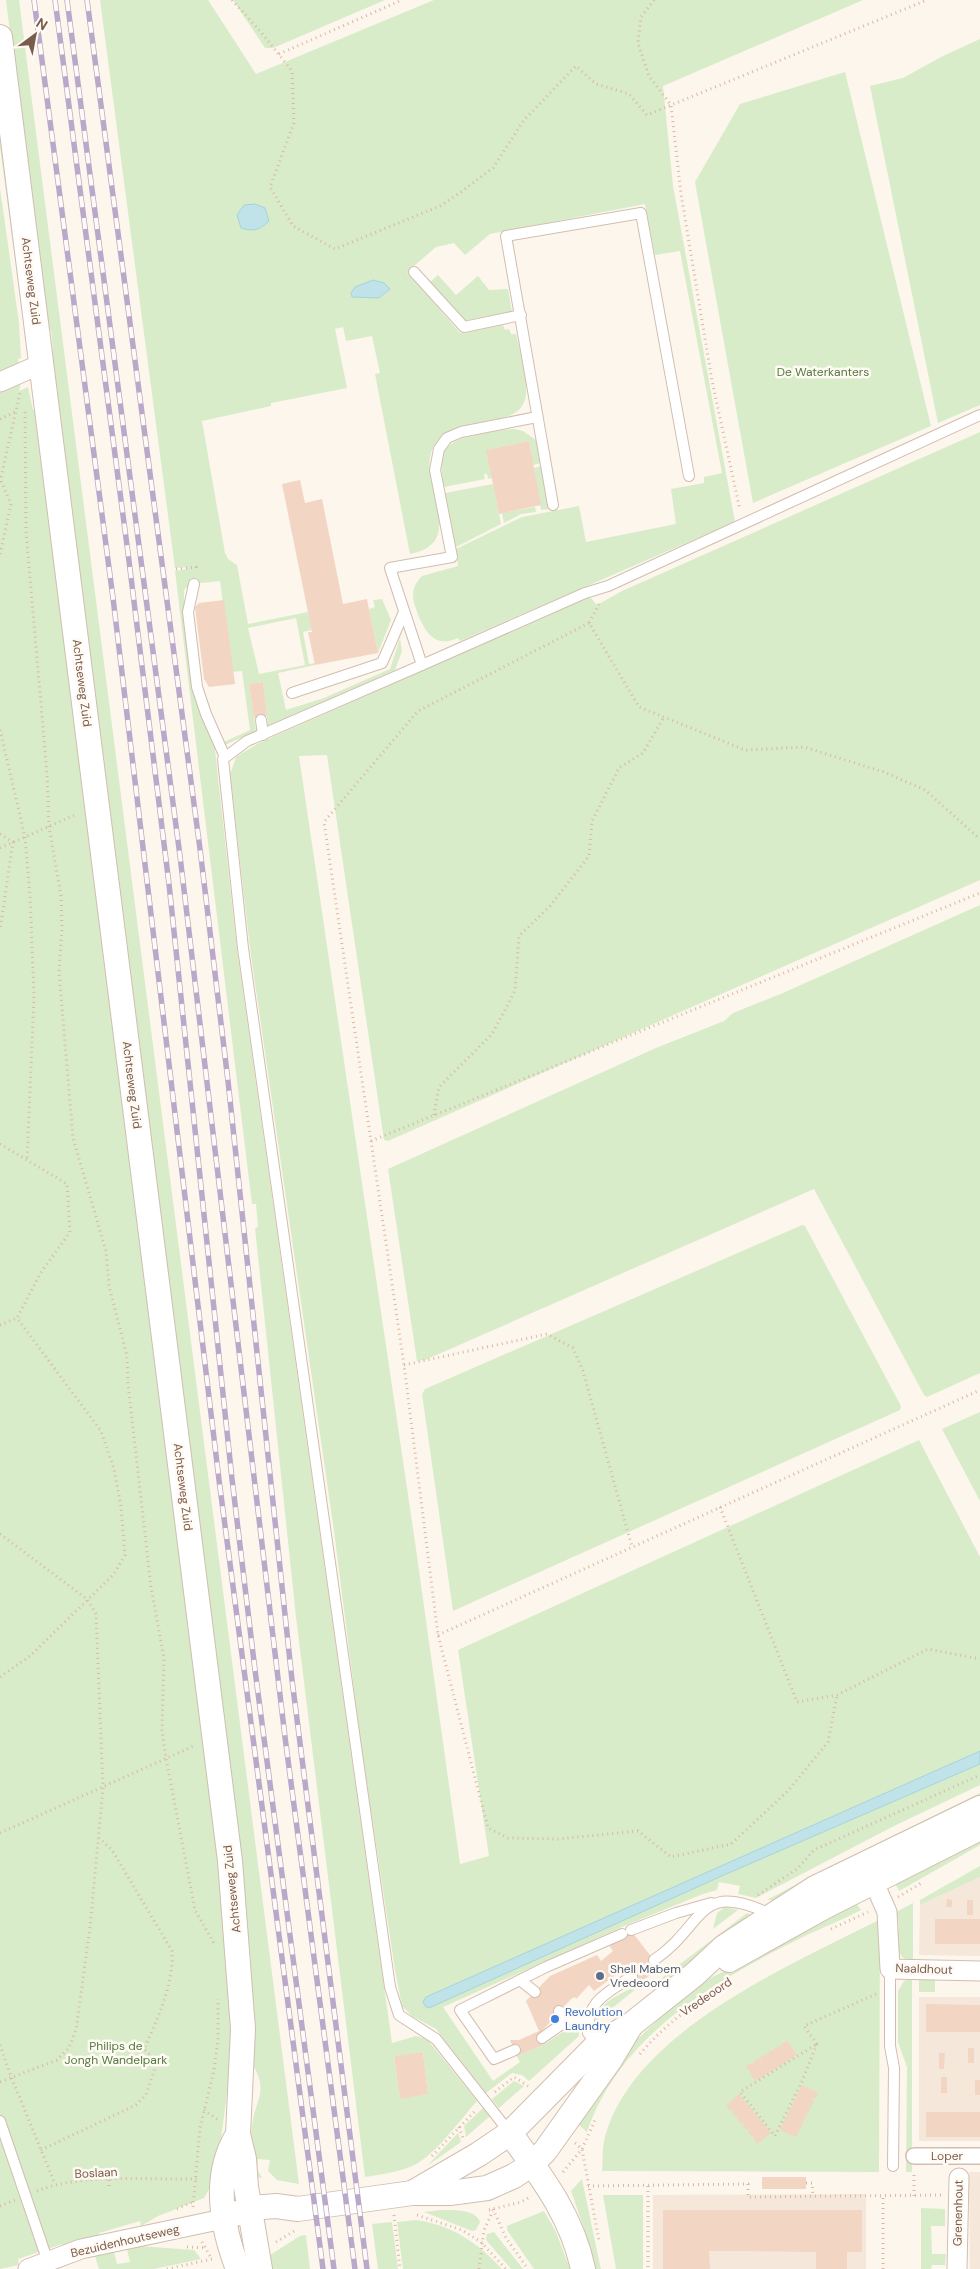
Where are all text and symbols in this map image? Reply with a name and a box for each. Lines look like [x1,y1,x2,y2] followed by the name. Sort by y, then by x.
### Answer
[10,10,60,60] north arrow
[33,14,51,34] text: N
[18,236,44,326] street label: Achtseweg Zuid
[777,364,869,380] park label: De Waterkanters
[69,638,95,728] street label: Achtseweg Zuid
[119,1040,145,1130] street label: Achtseweg Zuid
[170,1442,196,1532] street label: Achtseweg Zuid
[219,1844,245,1934] street label: Achtseweg Zuid
[895,1960,953,1978] street label: Naaldhout
[610,1961,681,1991] place label: Shell Mabem Vredeoord
[594,1970,606,1982] marker: Shell Mabem Vredeoord
[677,1974,735,2020] street label: Vredeoord
[565,2004,623,2034] place label: Revolution Laundry
[549,2013,561,2025] marker: Revolution Laundry
[65,2038,167,2068] park label: Philips de Jongh Wandelpark
[931,2148,964,2164] street label: Loper
[74,2164,118,2182] street label: Boslaan
[949,2179,967,2246] street label: Grenenhout
[69,2221,181,2261] street label: Bezuidenhoutseweg

